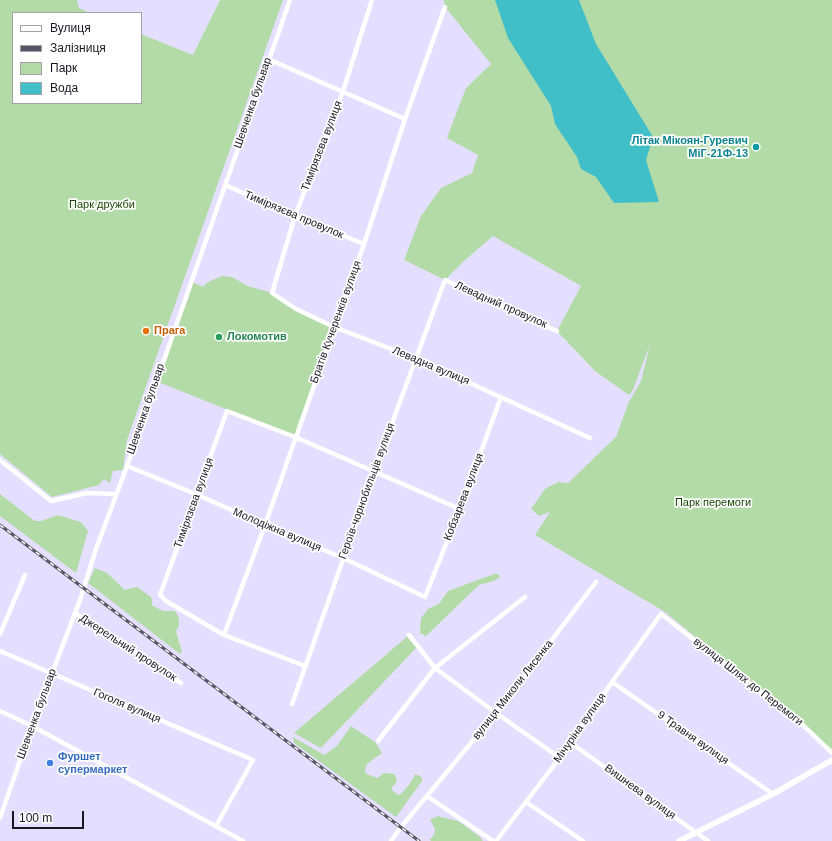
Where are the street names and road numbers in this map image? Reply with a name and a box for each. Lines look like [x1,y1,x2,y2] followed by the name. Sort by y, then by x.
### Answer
[231,56,275,150] street label: Шевченка бульвар
[299,99,345,193] street label: Тимірязєва вулиця
[242,188,346,242] street label: Тимірязєва провулок
[308,259,364,385] street label: Братів Кучеренків вулиця
[453,279,549,331] street label: Левадний провулок
[390,344,472,388] street label: Левадна вулиця
[124,362,168,456] street label: Шевченка бульвар
[336,421,398,561] street label: Героїв-чорнобильців вулиця
[441,451,487,543] street label: Кобзарева вулиця
[171,456,217,550] street label: Тимірязєва вулиця
[231,505,323,555] street label: Молодіжна вулиця
[77,612,179,684] street label: Джерельний провулок
[691,635,805,729] street label: вулиця Шлях до Перемоги
[470,638,556,742] street label: вулиця Миколи Лисенка
[15,667,59,761] street label: Шевченка бульвар
[91,686,163,726] street label: Гоголя вулиця
[551,691,609,765] street label: Мічуріна вулиця
[655,708,731,768] street label: 9 Травня вулиця
[602,762,678,822] street label: Вишнева вулиця

